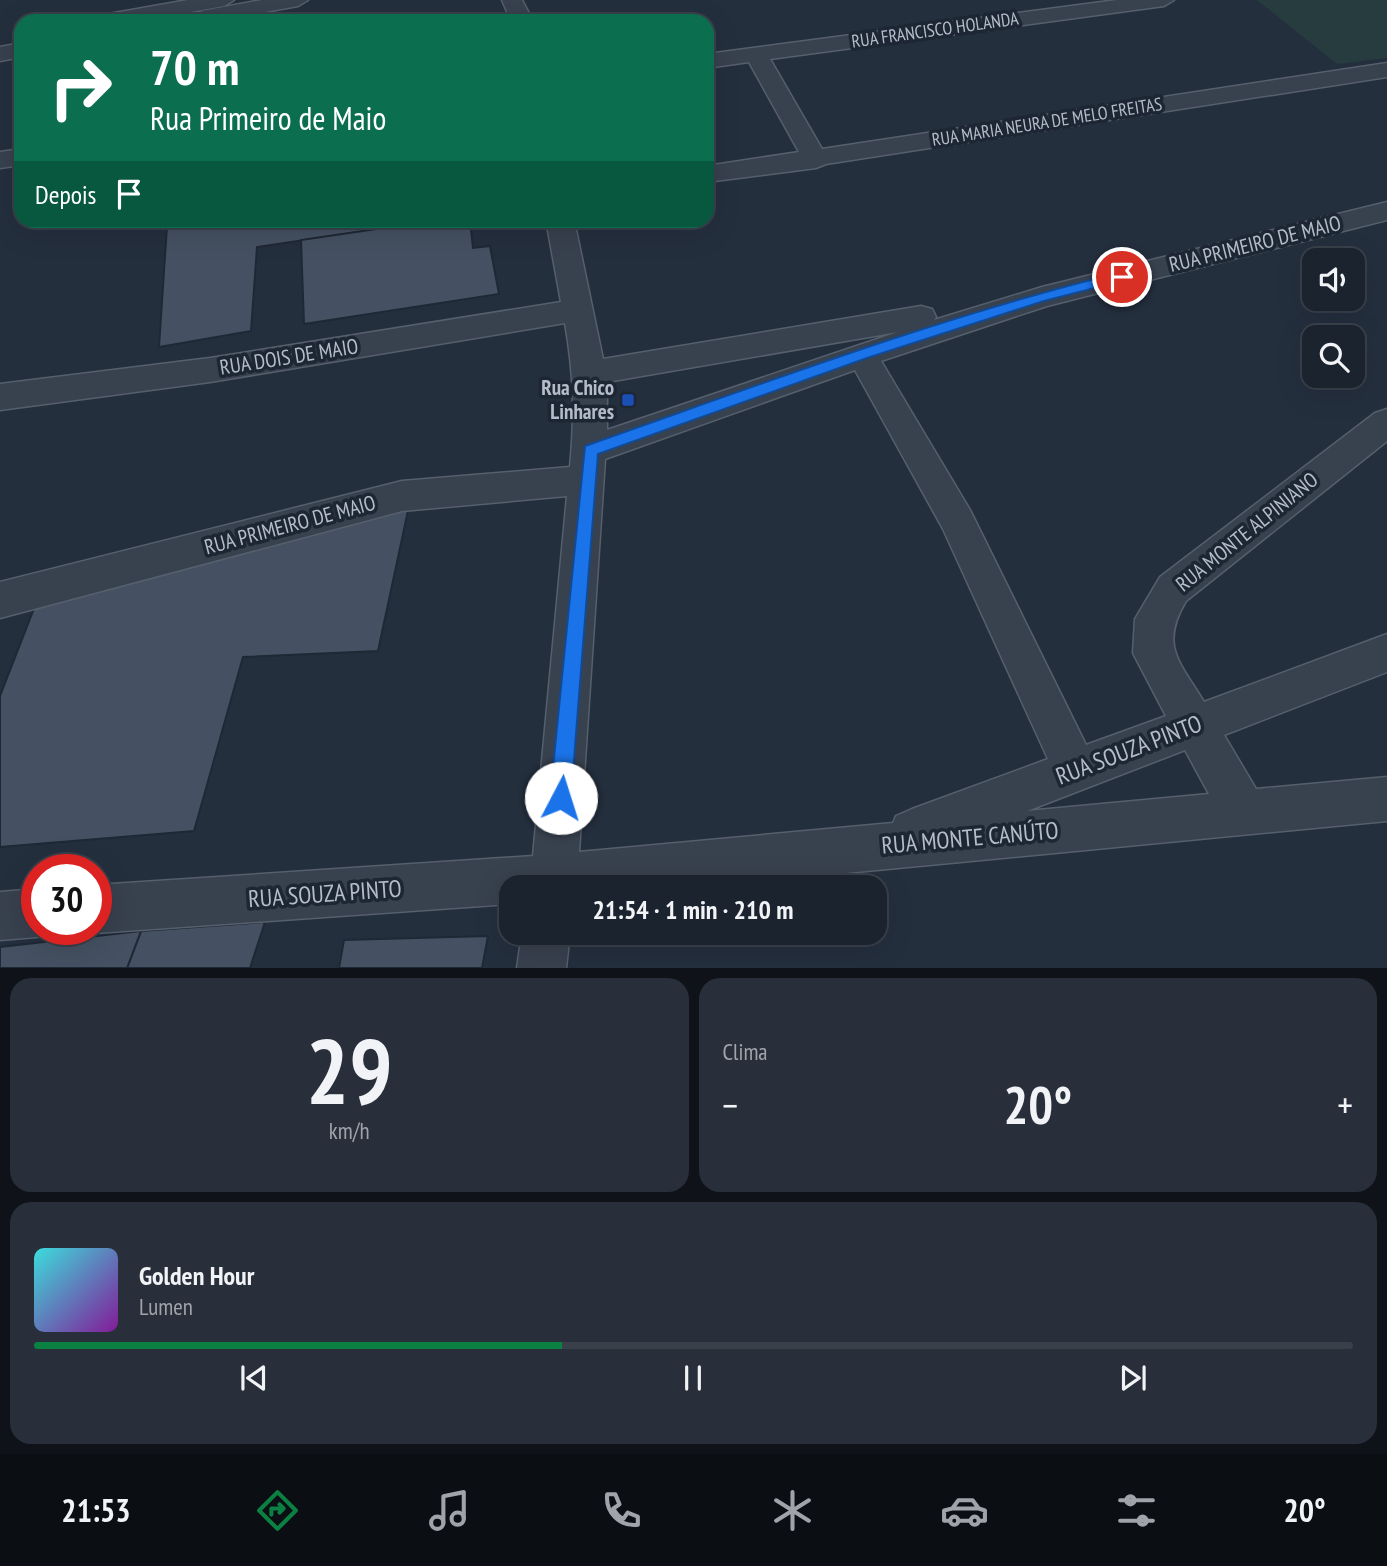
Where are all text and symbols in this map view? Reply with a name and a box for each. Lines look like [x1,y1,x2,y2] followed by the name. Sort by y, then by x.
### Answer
[850,6,1020,53] street label: RUA FRANCISCO HOLANDA
[150,35,239,99] text: 70 m
[35,42,126,133] icon: right
[930,92,1164,151] street label: RUA MARIA NEURA DE MELO FREITAS
[150,97,386,139] text: Rua Primeiro de Maio
[110,175,148,213] icon: arrive
[35,178,96,211] text: Depois
[1166,209,1344,278] street label: RUA PRIMEIRO DE MAIO
[1092,247,1152,307] pin
[1302,248,1365,388] map controls
[1302,248,1365,311] button: sound
[1103,258,1141,296] icon: arrive
[1302,325,1365,388] button: search
[218,332,360,381] street label: RUA DOIS DE MAIO
[541,374,614,425] place label: Rua Chico Linhares
[620,392,636,408] marker: Rua Chico Linhares
[1170,466,1323,597] street label: RUA MONTE ALPINIANO
[201,489,378,560] street label: RUA PRIMEIRO DE MAIO
[1051,708,1206,792] street label: RUA SOUZA PINTO
[524,761,598,835] position arrow
[880,814,1060,861] street label: RUA MONTE CANÚTO
[21,854,112,945] speed limit sign: 30
[247,873,403,914] street label: RUA SOUZA PINTO
[593,893,793,926] text: 21:54 · 1 min · 210 m
[306,1011,393,1129] text: 29
[723,1037,768,1066] text: Clima
[1003,1071,1072,1138] text: 20°
[723,1080,738,1129] text: −
[1337,1080,1353,1129] text: +
[329,1116,370,1145] text: km/h
[139,1259,254,1292] text: Golden Hour
[139,1292,193,1321] text: Lumen
[235,1359,273,1397] icon: previous
[674,1359,712,1397] icon: pause
[1114,1359,1152,1397] icon: next
[253,1486,302,1535] icon: directions
[425,1486,474,1535] icon: music
[597,1486,646,1535] icon: phone
[768,1486,817,1535] icon: climate
[940,1486,989,1535] icon: car
[1112,1486,1161,1535] icon: filters
[61,1489,131,1531] text: 21:53
[1283,1489,1326,1531] text: 20°

